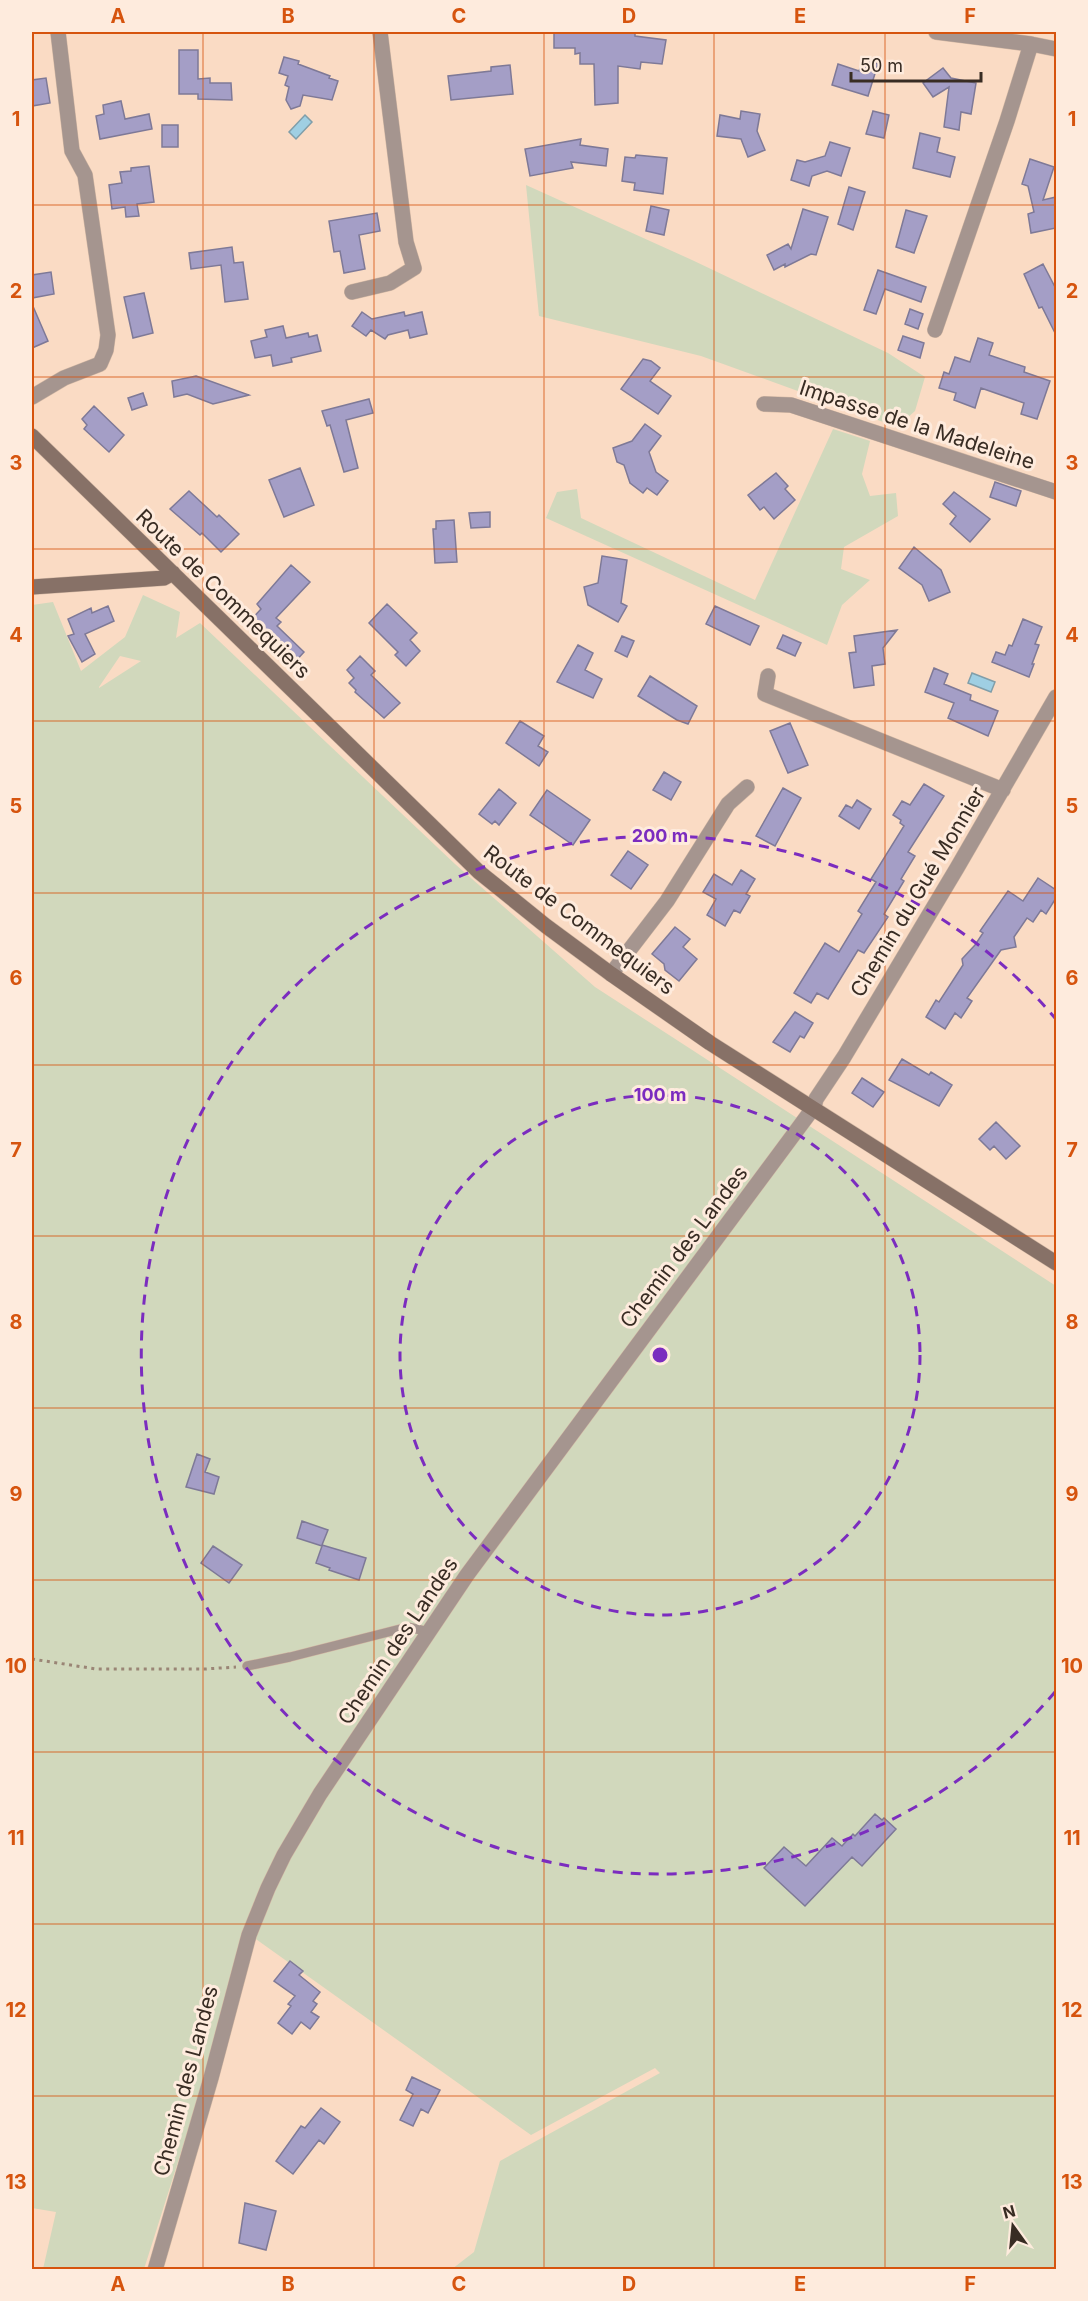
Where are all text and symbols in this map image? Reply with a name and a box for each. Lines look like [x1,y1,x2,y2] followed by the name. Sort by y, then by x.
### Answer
[111,4,126,28] text: A
[281,4,295,28] text: B
[452,4,466,28] text: C
[622,4,636,28] text: D
[794,4,806,28] text: E
[964,4,976,28] text: F
[851,45,982,83] scale bar
[860,55,903,76] text: 50 m
[12,107,20,131] text: 1
[1068,107,1076,131] text: 1
[10,279,22,303] text: 2
[1066,279,1078,303] text: 2
[796,375,1038,474] street label: Impasse de la Madeleine
[10,451,22,475] text: 3
[1066,451,1078,475] text: 3
[131,504,316,683] street label: Route de Commequiers
[9,623,23,647] text: 4
[1065,623,1079,647] text: 4
[845,782,990,1001] street label: Chemin du Gué Monnier
[10,794,22,818] text: 5
[1066,794,1078,818] text: 5
[632,825,688,846] text: 200 m
[479,840,680,1000] street label: Route de Commequiers
[10,966,23,990] text: 6
[1066,966,1079,990] text: 6
[634,1084,686,1105] text: 100 m
[10,1138,22,1162] text: 7
[1066,1138,1078,1162] text: 7
[615,1161,753,1333] street label: Chemin des Landes
[9,1310,23,1334] text: 8
[1065,1310,1079,1334] text: 8
[650,1345,670,1365] centre of rings
[10,1482,23,1506] text: 9
[1066,1482,1079,1506] text: 9
[332,1552,463,1729] street label: Chemin des Landes
[5,1654,27,1678] text: 10
[1061,1654,1083,1678] text: 10
[7,1826,25,1850] text: 11
[1063,1826,1081,1850] text: 11
[148,1983,223,2179] street label: Chemin des Landes
[5,1998,27,2022] text: 12
[1061,1998,1083,2022] text: 12
[5,2170,27,2194] text: 13
[1061,2170,1083,2194] text: 13
[983,2196,1043,2256] north arrow
[1001,2200,1018,2223] text: N
[111,2272,126,2296] text: A
[281,2272,295,2296] text: B
[452,2272,466,2296] text: C
[622,2272,636,2296] text: D
[794,2272,806,2296] text: E
[964,2272,976,2296] text: F

